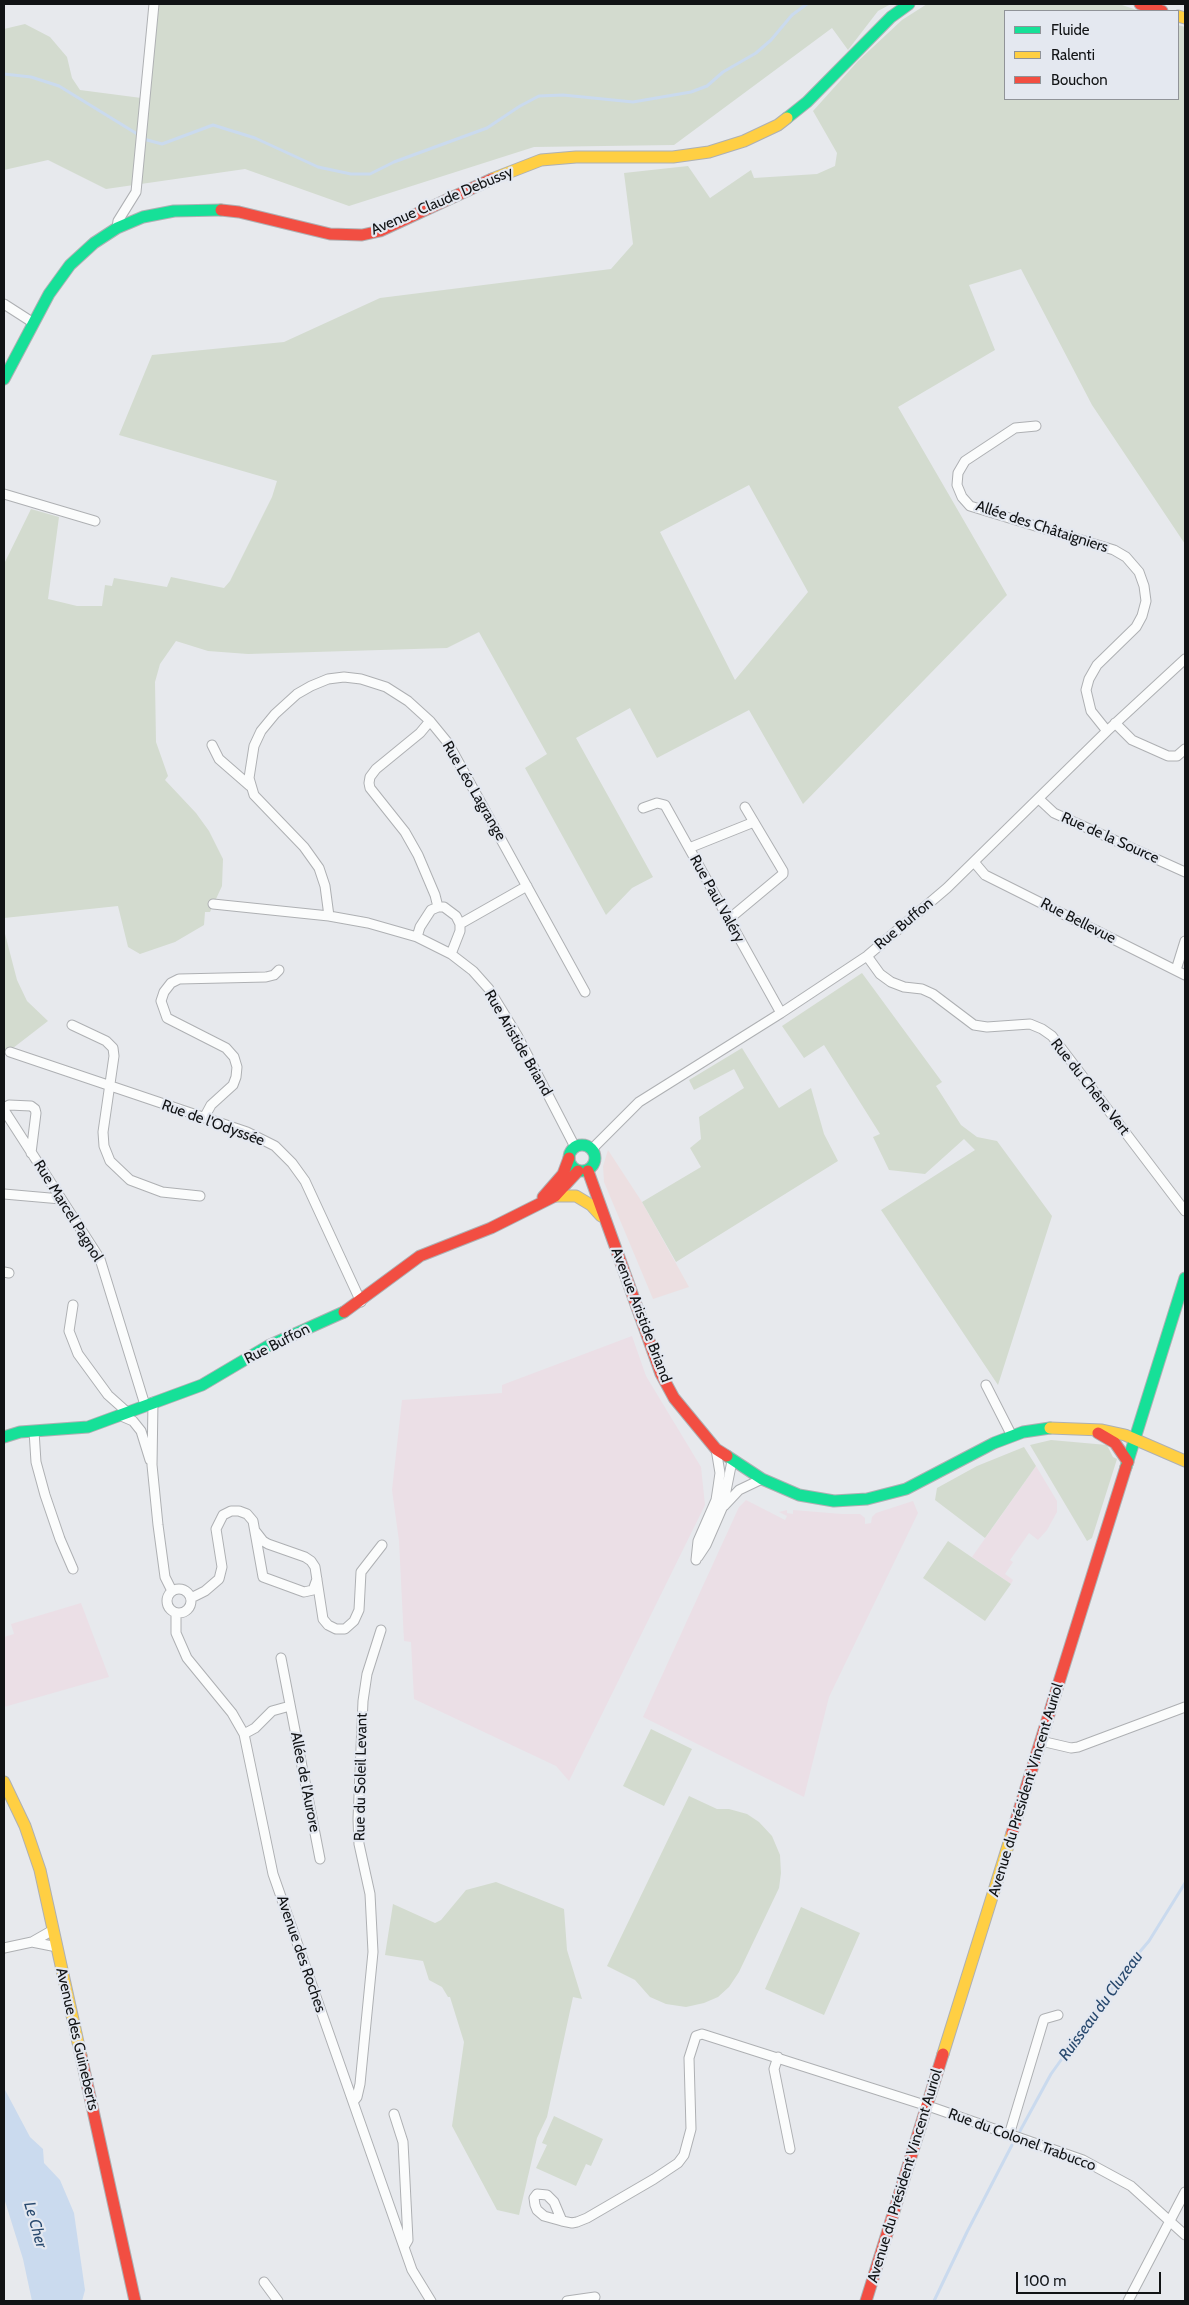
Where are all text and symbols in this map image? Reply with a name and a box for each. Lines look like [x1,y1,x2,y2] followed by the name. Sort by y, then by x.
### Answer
[1004,10,1179,100] legend
[1051,21,1089,39] text: Fluide
[1051,46,1095,64] text: Ralenti
[1051,71,1108,89] text: Bouchon
[368,163,516,239] street label: Avenue Claude Debussy
[974,497,1110,557] street label: Allée des Châtaigniers
[438,738,510,844] street label: Rue Léo Lagrange
[1058,808,1162,868] street label: Rue de la Source
[686,852,748,946] street label: Rue Paul Valéry
[871,894,937,954] street label: Rue Buffon
[1037,894,1119,948] street label: Rue Bellevue
[480,987,556,1099] street label: Rue Aristide Briand
[1047,1035,1133,1139] street label: Rue du Chêne Vert
[159,1096,267,1150] street label: Rue de l'Odyssée
[30,1157,106,1265] street label: Rue Marcel Pagnol
[607,1245,675,1385] street label: Avenue Aristide Briand
[241,1320,313,1368] street label: Rue Buffon
[985,1681,1067,1899] street label: Avenue du Président Vincent Auriol
[351,1713,371,1841] street label: Rue du Soleil Levant
[286,1730,324,1834] street label: Allée de l'Aurore
[273,1893,329,2015] street label: Avenue des Roches
[1055,1948,1147,2064] water label: Ruisseau du Cluzeau
[52,1966,102,2112] street label: Avenue des Guineberts
[864,2067,946,2285] street label: Avenue du Président Vincent Auriol
[946,2105,1098,2175] street label: Rue du Colonel Trabucco
[19,2200,51,2250] water label: Le Cher
[1019,2262,1164,2294] scale bar
[1024,2272,1066,2290] text: 100 m

